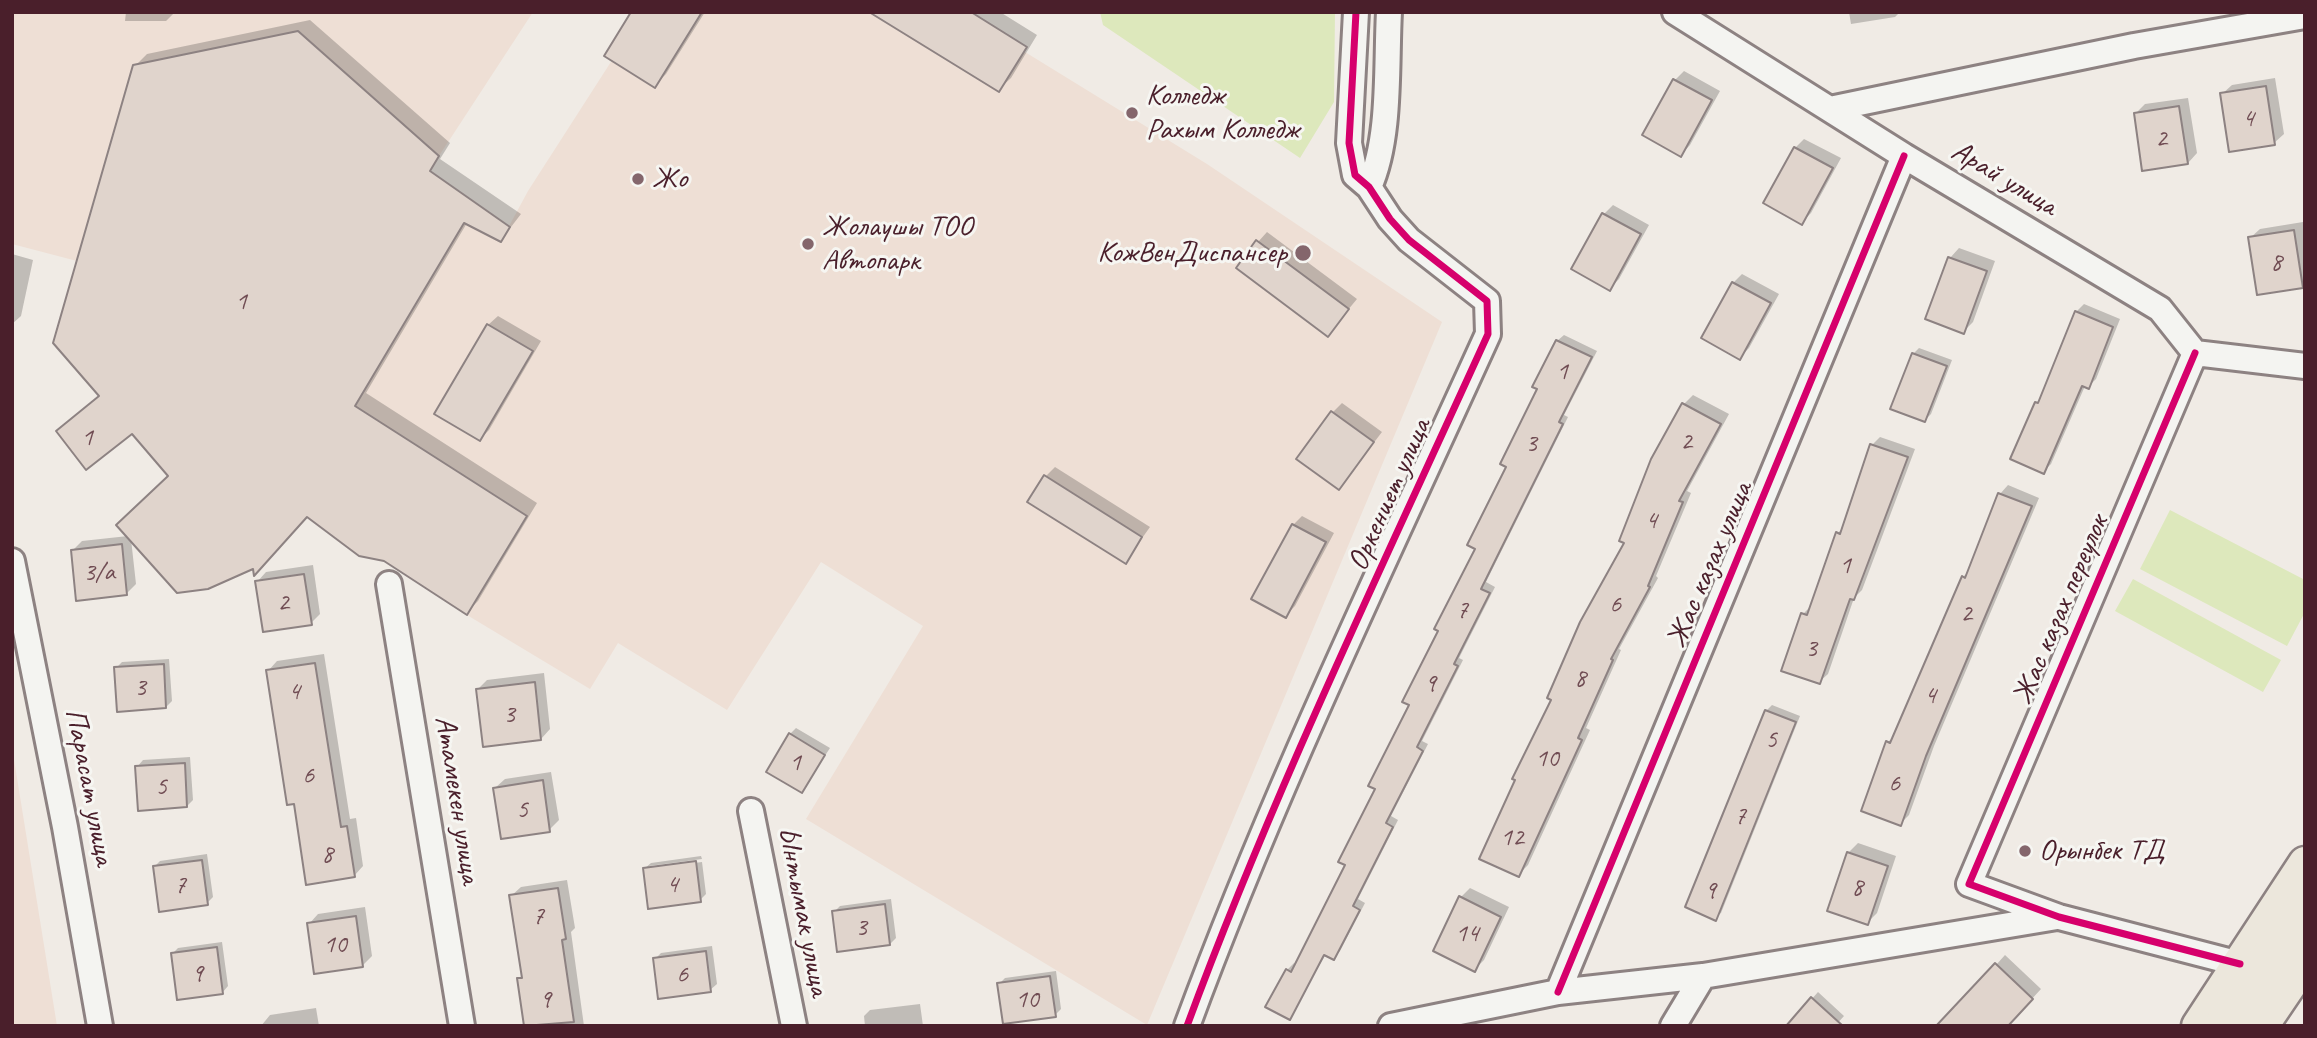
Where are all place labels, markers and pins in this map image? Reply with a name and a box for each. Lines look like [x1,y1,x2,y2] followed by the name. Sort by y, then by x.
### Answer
[1146,78,1299,148] place label: Колледж Рахым Колледж
[1124,105,1140,121] marker: Колледж Рахым Колледж
[652,161,687,197] place label: Жо
[630,171,646,187] marker: Жо
[822,209,972,280] place label: Жолаушы ТОО Автопарк
[1098,235,1287,271] place label: КожВенДиспансер
[800,236,816,252] marker: Жолаушы ТОО Автопарк
[1293,243,1313,263] marker: КожВенДиспансер
[2039,833,2164,869] place label: Орынбек ТД
[2017,843,2033,859] marker: Орынбек ТД

